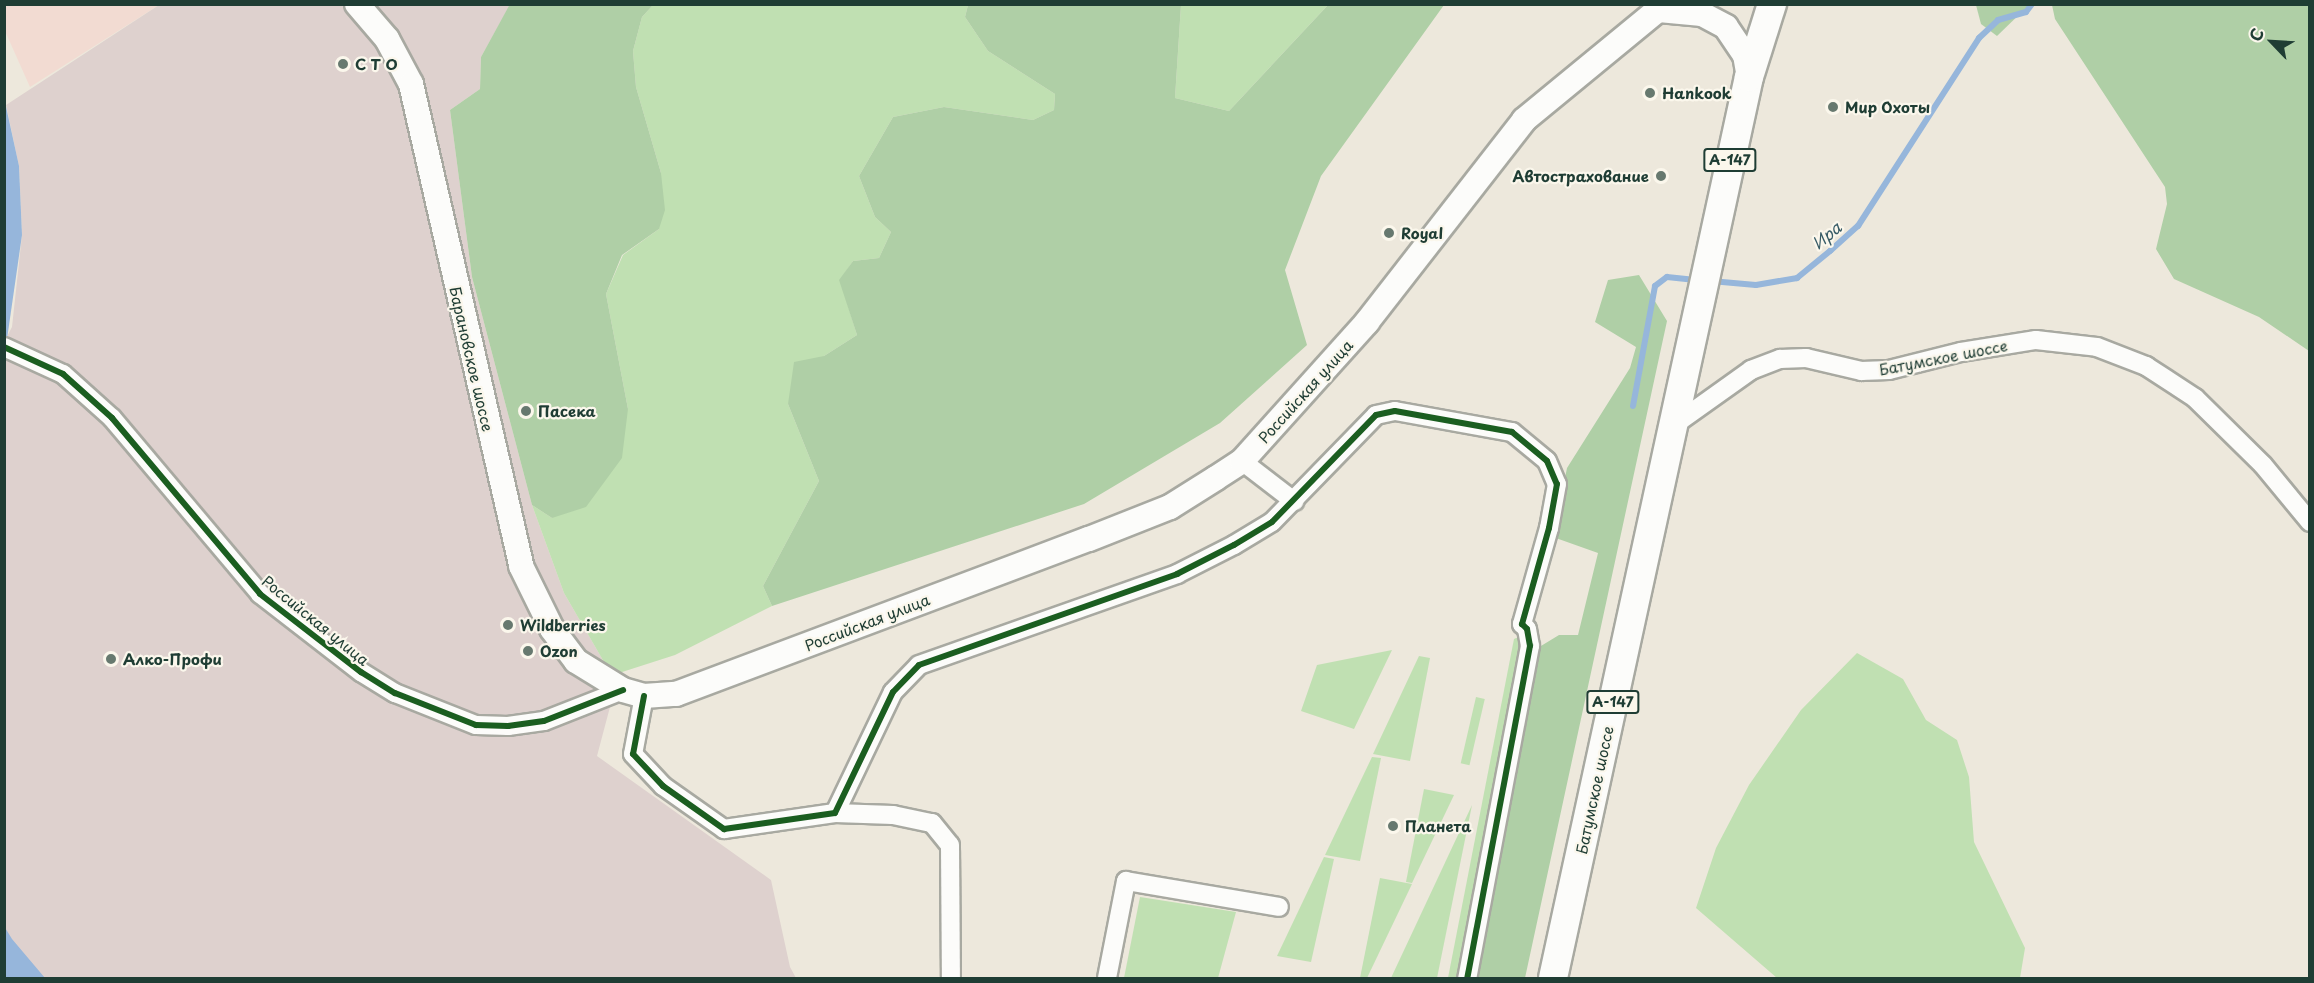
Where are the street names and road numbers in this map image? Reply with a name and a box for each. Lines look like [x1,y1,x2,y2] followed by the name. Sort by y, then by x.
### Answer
[1703,149,1757,171] road number: А-147
[447,285,497,433] street label: Барановское шоссе
[1254,336,1356,446] street label: Российская улица
[1877,336,2009,378] street label: Батумское шоссе
[259,571,373,669] street label: Российская улица
[802,590,932,654] street label: Российская улица
[1586,691,1640,713] road number: А-147
[1572,724,1616,856] street label: Батумское шоссе

